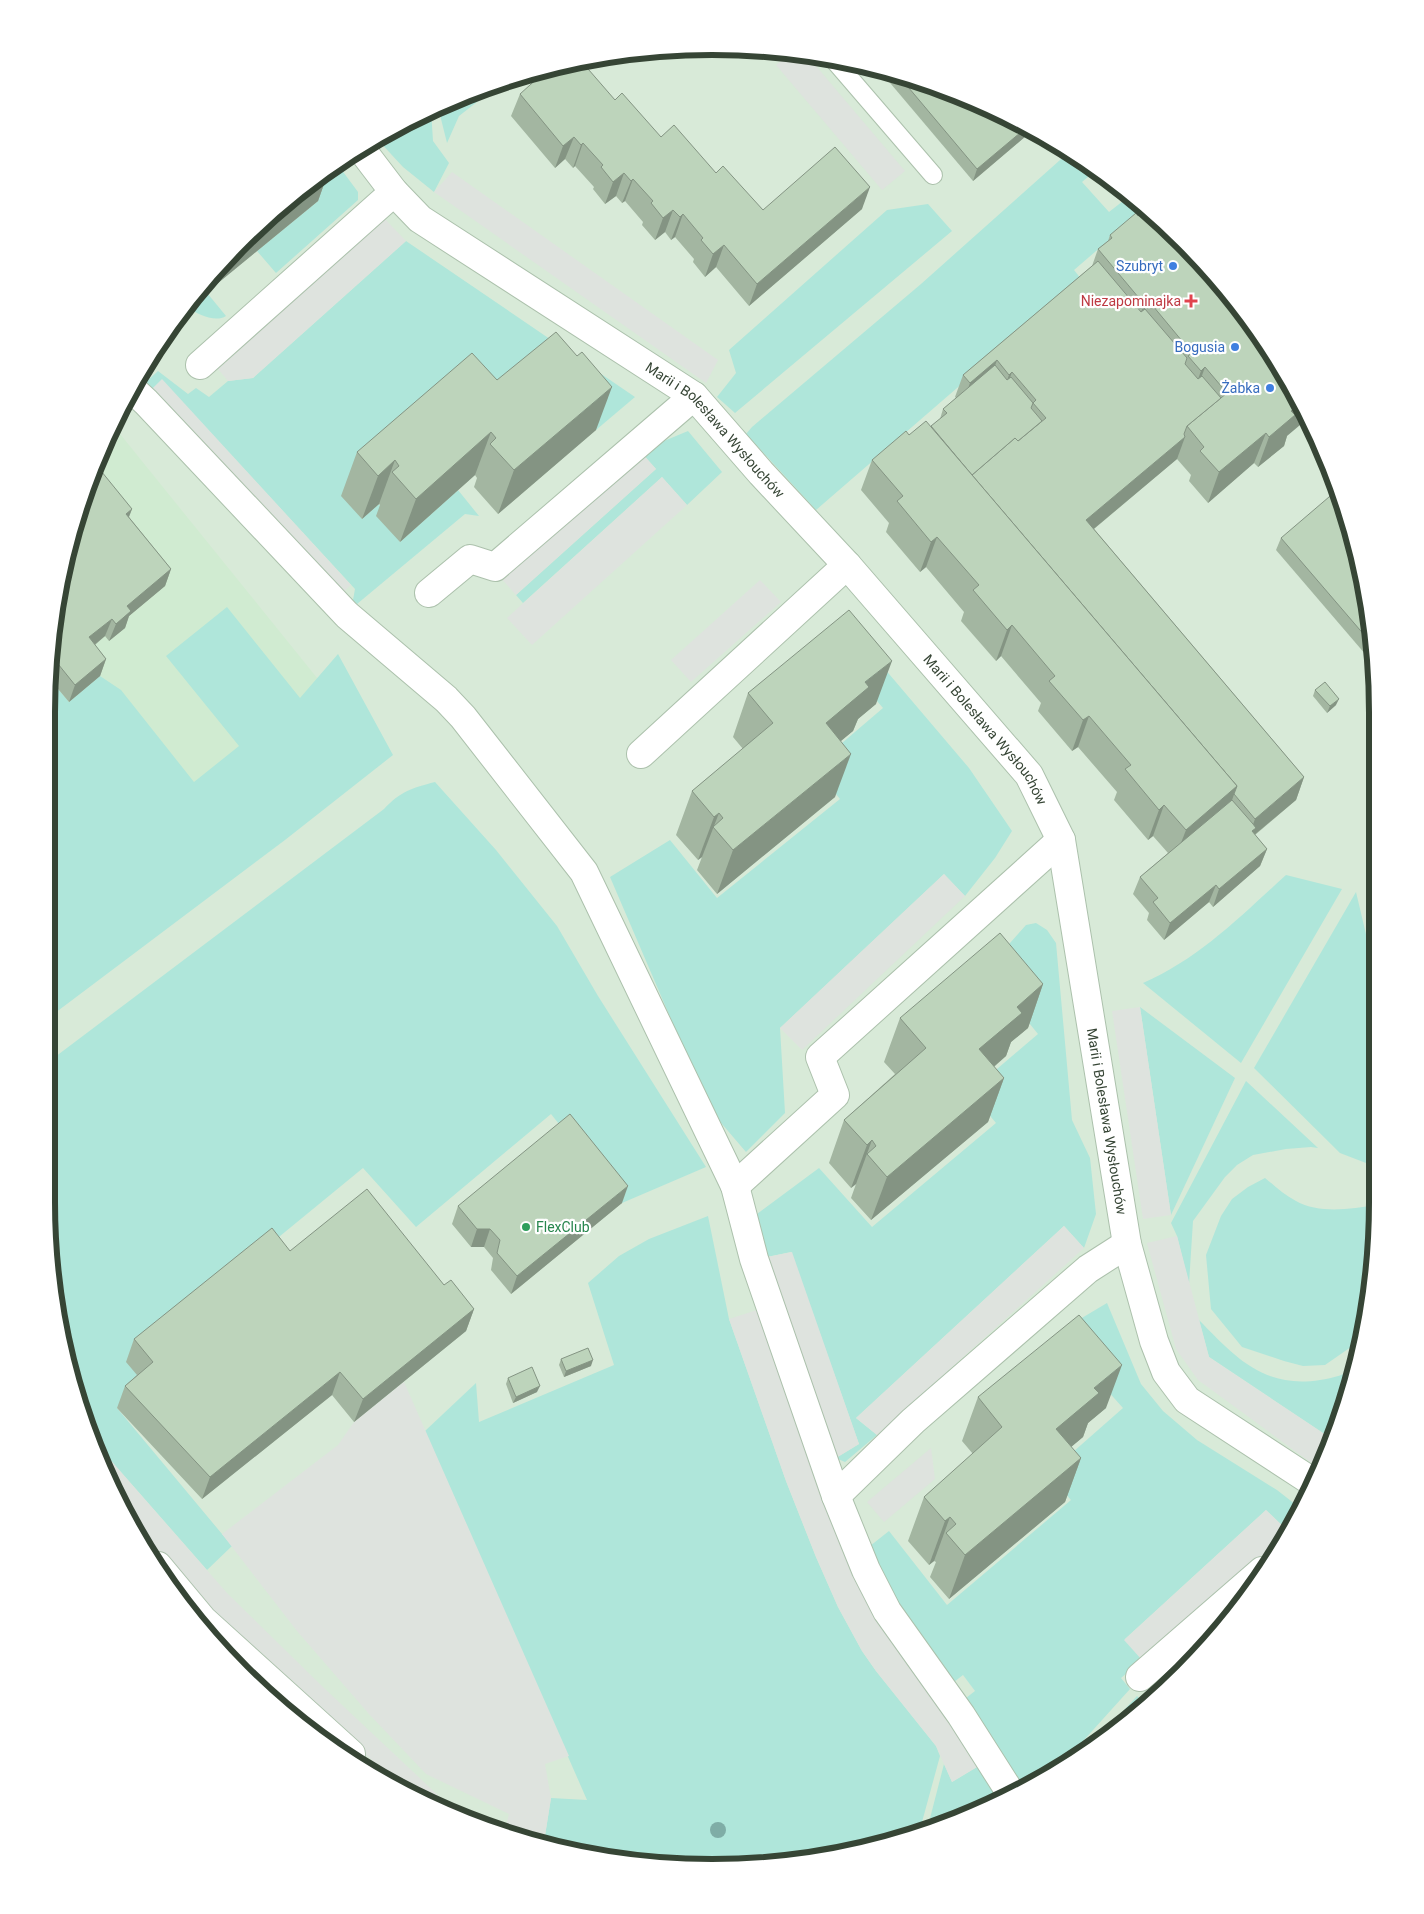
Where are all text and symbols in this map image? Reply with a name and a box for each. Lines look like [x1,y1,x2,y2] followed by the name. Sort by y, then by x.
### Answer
[1116,258,1163,274] place label: Szubryt
[1167,260,1179,272] marker: Szubryt
[1081,293,1181,309] place label: Niezapominajka
[1185,295,1197,307] marker: Niezapominajka
[1174,339,1225,355] place label: Bogusia
[1229,341,1241,353] marker: Bogusia
[643,359,788,501] street label: Marii i Bolesława Wysłouchów
[1221,380,1260,396] place label: Żabka
[1264,382,1276,394] marker: Żabka
[920,651,1051,808] street label: Marii i Bolesława Wysłouchów
[1084,1027,1130,1216] street label: Marii i Bolesława Wysłouchów
[536,1219,590,1235] place label: FlexClub
[520,1221,532,1233] marker: FlexClub

